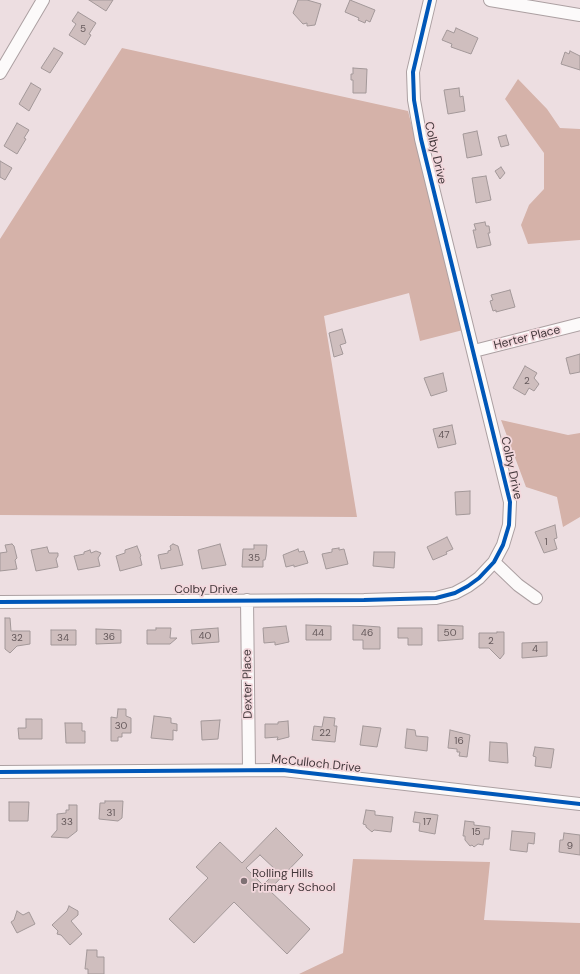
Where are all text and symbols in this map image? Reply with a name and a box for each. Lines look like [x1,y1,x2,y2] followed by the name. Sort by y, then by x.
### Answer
[80,23,86,35] house number: 5
[421,120,449,186] street label: Colby Drive
[492,323,562,353] street label: Herter Place
[524,375,530,387] house number: 2
[438,429,450,441] house number: 47
[497,435,525,501] street label: Colby Drive
[544,536,548,548] house number: 1
[248,552,260,564] house number: 35
[174,583,238,597] street label: Colby Drive
[312,627,324,639] house number: 44
[361,627,373,639] house number: 46
[444,627,456,639] house number: 50
[199,630,211,642] house number: 40
[103,631,115,643] house number: 36
[11,632,23,644] house number: 32
[57,632,69,644] house number: 34
[488,635,494,647] house number: 2
[532,643,538,655] house number: 4
[240,649,256,719] street label: Dexter Place
[115,720,127,732] house number: 30
[319,727,331,739] house number: 22
[454,735,464,747] house number: 16
[270,752,362,776] street label: McCulloch Drive
[107,807,115,819] house number: 31
[61,816,73,828] house number: 33
[423,816,431,828] house number: 17
[471,826,481,838] house number: 15
[567,840,573,852] house number: 9
[252,867,335,895] place label: Rolling Hills Primary School
[239,876,249,886] marker: Rolling Hills Primary School

